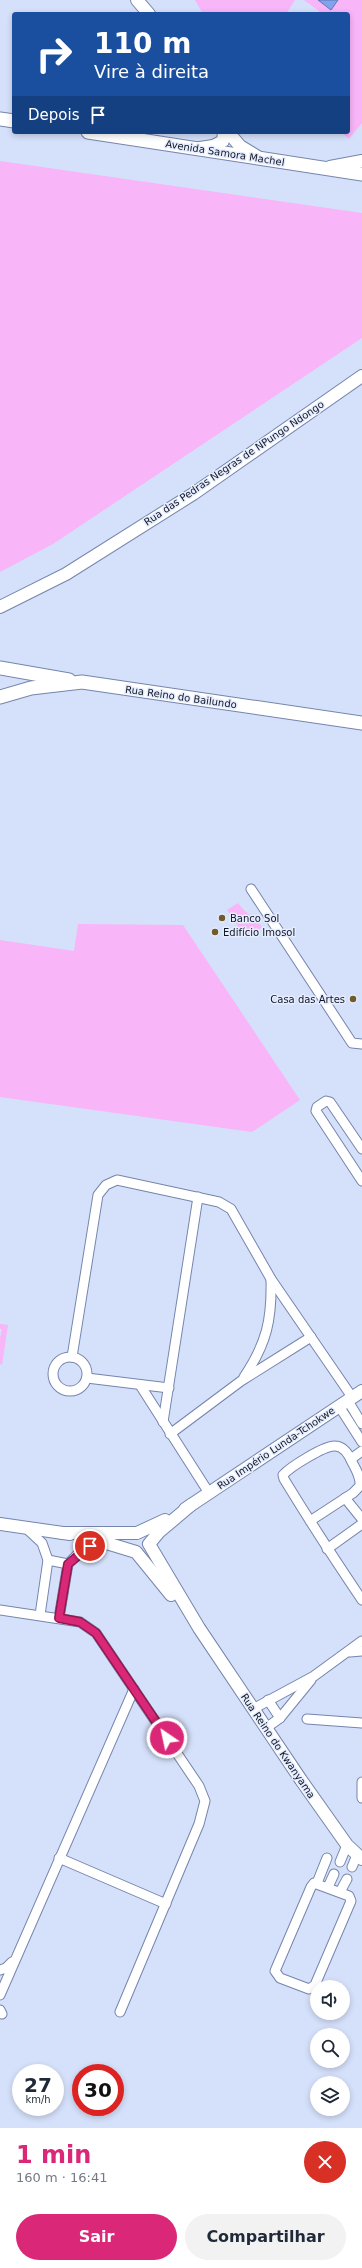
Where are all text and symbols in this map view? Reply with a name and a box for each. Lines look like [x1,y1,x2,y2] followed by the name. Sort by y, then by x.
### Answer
[94,27,191,60] text: 110 m
[28,28,80,80] icon: right
[94,61,209,82] text: Vire à direita
[87,104,109,126] icon: arrive
[28,106,79,124] text: Depois
[165,138,285,168] street label: Avenida Samora Machel
[142,398,326,528] street label: Rua das Pedras Negras de NPungo Ndongo
[125,684,237,710] street label: Rua Reino do Bailundo
[217,913,227,923] marker: Banco Sol
[230,913,279,924] place label: Banco Sol
[210,927,220,937] marker: Edifício Imosol
[223,927,295,938] place label: Edifício Imosol
[270,994,345,1005] place label: Casa das Artes
[348,994,358,1004] marker: Casa das Artes
[215,1405,337,1491] street label: Rua Império Lunda-Tchokwe
[73,1529,107,1563] pin
[79,1535,101,1557] icon: arrive
[239,1692,317,1800] street label: Rua Reino do Kwanyama
[146,1717,188,1759] position arrow
[310,1980,350,2116] map controls
[310,1980,350,2020] button: sound
[310,2028,350,2068] button: search
[72,2064,124,2116] speed limit sign: 30
[24,2073,52,2097] text: 27
[310,2076,350,2116] button: layers
[25,2094,51,2105] text: km/h
[16,2141,91,2169] text: 1 min
[304,2141,346,2183] button: close
[16,2170,107,2185] text: 160 m · 16:41
[16,2214,177,2260] button: Sair
[185,2214,346,2260] button: Compartilhar

